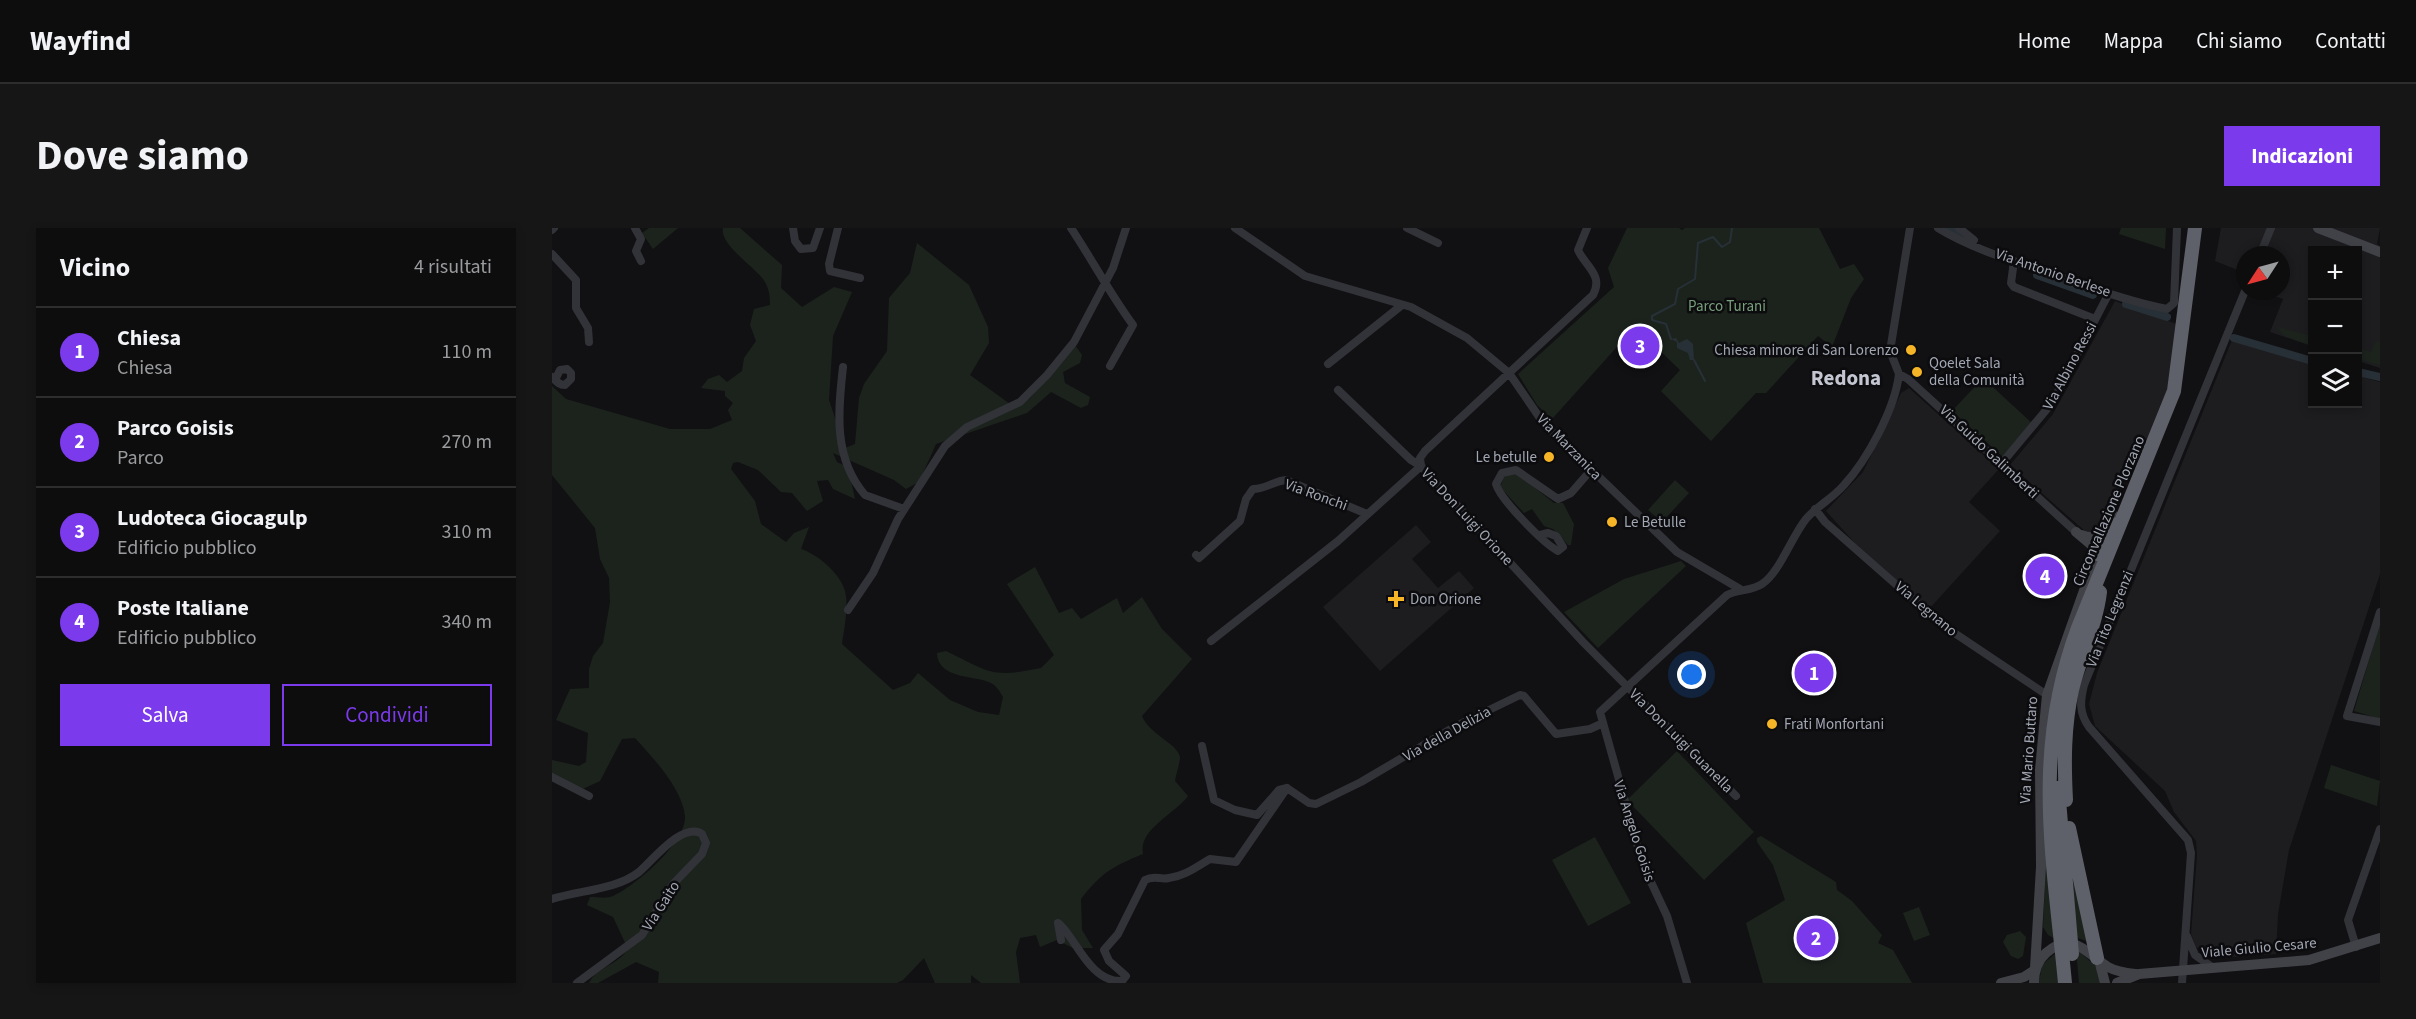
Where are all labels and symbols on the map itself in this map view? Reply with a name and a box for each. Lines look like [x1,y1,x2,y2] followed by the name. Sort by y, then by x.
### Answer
[1992,243,2114,303] street label: Via Antonio Berlese
[2236,246,2290,300] north arrow
[1688,296,1766,317] park label: Parco Turani
[2038,318,2102,414] street label: Via Albino Ressi
[1620,324,1660,368] pin: 3
[1714,340,1899,361] place label: Chiesa minore di San Lorenzo
[1904,343,1918,357] marker: Chiesa minore di San Lorenzo
[1929,353,2024,391] place label: Qoelet Sala della Comunità
[1811,363,1881,393] district label: Redona
[1910,365,1924,379] marker: Qoelet Sala della Comunità
[1935,400,2043,504] street label: Via Guido Galimberti
[1532,409,1606,485] street label: Via Marzanica
[2068,432,2150,590] street label: Circonvallazione Plorzano
[1476,447,1537,468] place label: Le betulle
[1542,450,1556,464] marker: Le betulle
[1416,464,1518,570] street label: Via Don Luigi Orione
[1282,474,1350,516] street label: Via Ronchi
[1624,512,1686,533] place label: Le Betulle
[1605,515,1619,529] marker: Le Betulle
[2026,554,2064,598] pin: 4
[2081,568,2139,670] street label: Via Tito Legrenzi
[1890,577,1962,641] street label: Via Legnano
[1410,589,1481,610] place label: Don Orione
[1387,590,1405,608] marker: Don Orione
[1794,650,1834,696] pin: 1
[1677,660,1706,689] your location
[1624,684,1738,798] street label: Via Don Luigi Guanella
[2015,696,2043,804] street label: Via Mario Buttaro
[1399,701,1495,767] street label: Via della Delizia
[1784,714,1884,735] place label: Frati Monfortani
[1765,717,1779,731] marker: Frati Monfortani
[1608,778,1660,884] street label: Via Angelo Goisis
[637,877,685,935] street label: Via Gaito
[1796,916,1836,960] pin: 2
[2201,933,2317,963] street label: Viale Giulio Cesare

